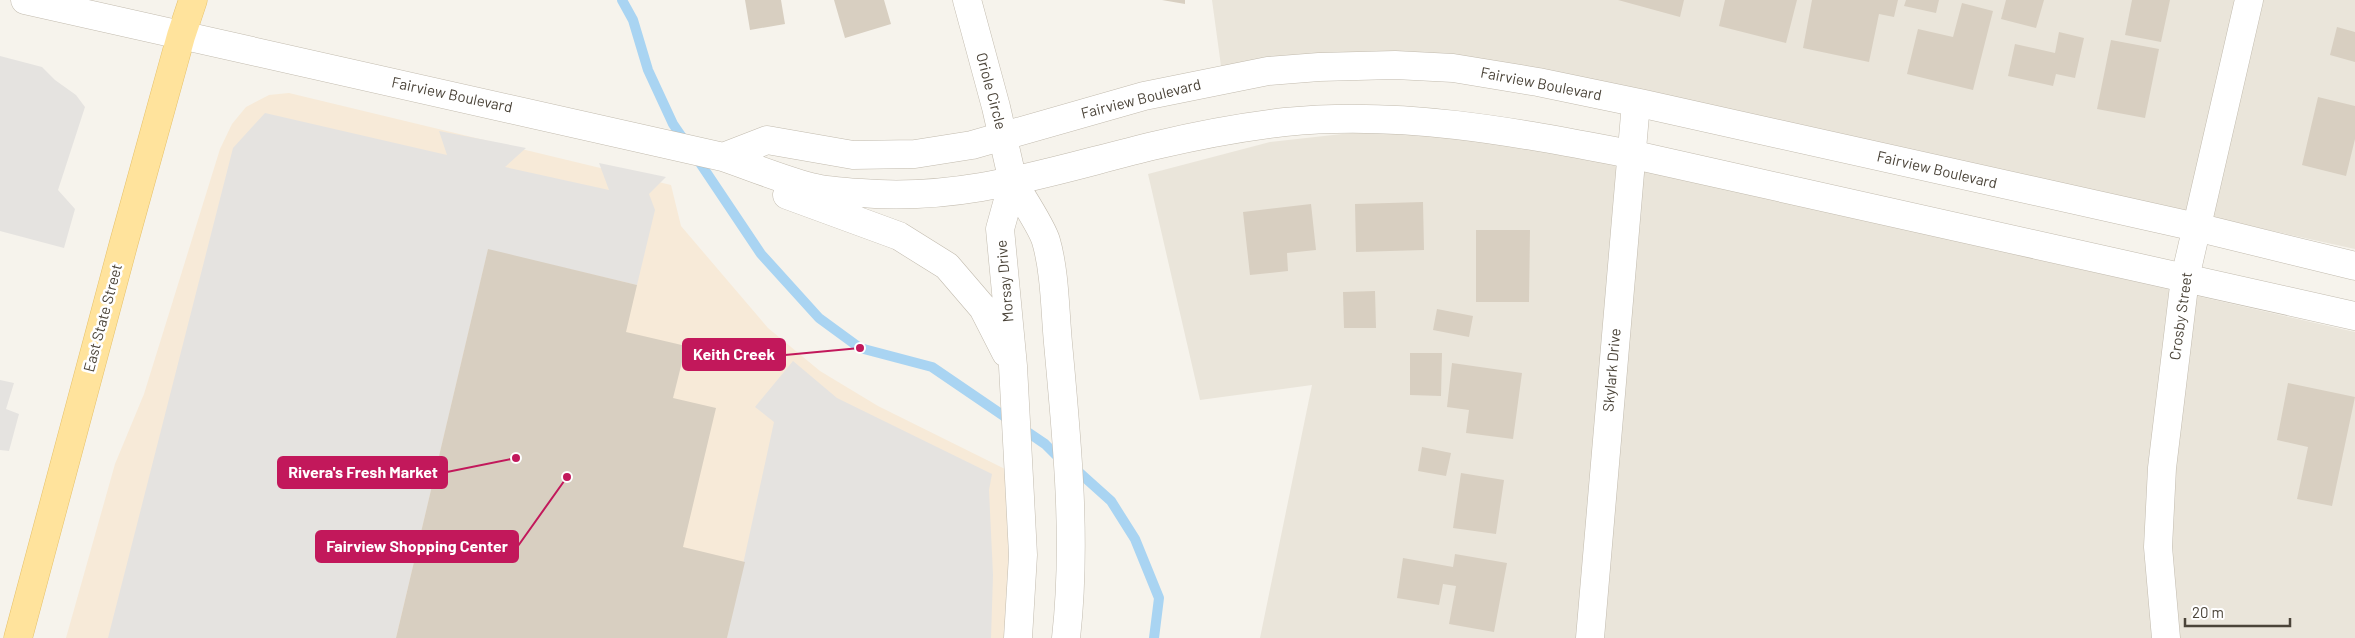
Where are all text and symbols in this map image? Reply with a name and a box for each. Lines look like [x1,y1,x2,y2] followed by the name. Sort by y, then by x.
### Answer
[973,50,1011,131] street label: Oriole Circle
[1479,62,1603,104] street label: Fairview Boulevard
[390,72,514,116] street label: Fairview Boulevard
[1079,74,1203,122] street label: Fairview Boulevard
[1875,146,1999,192] street label: Fairview Boulevard
[991,239,1017,323] street label: Morsay Drive
[79,262,125,374] street label: East State Street
[2165,271,2195,361] street label: Crosby Street
[1598,327,1624,412] street label: Skylark Drive
[683,339,785,370] callout: Keith Creek
[693,344,775,363] text: Keith Creek
[278,457,447,488] callout: Rivera's Fresh Market
[288,462,438,481] text: Rivera's Fresh Market
[316,531,518,562] callout: Fairview Shopping Center
[326,536,508,555] text: Fairview Shopping Center
[2185,596,2290,628] scale bar
[2192,603,2224,621] text: 20 m

